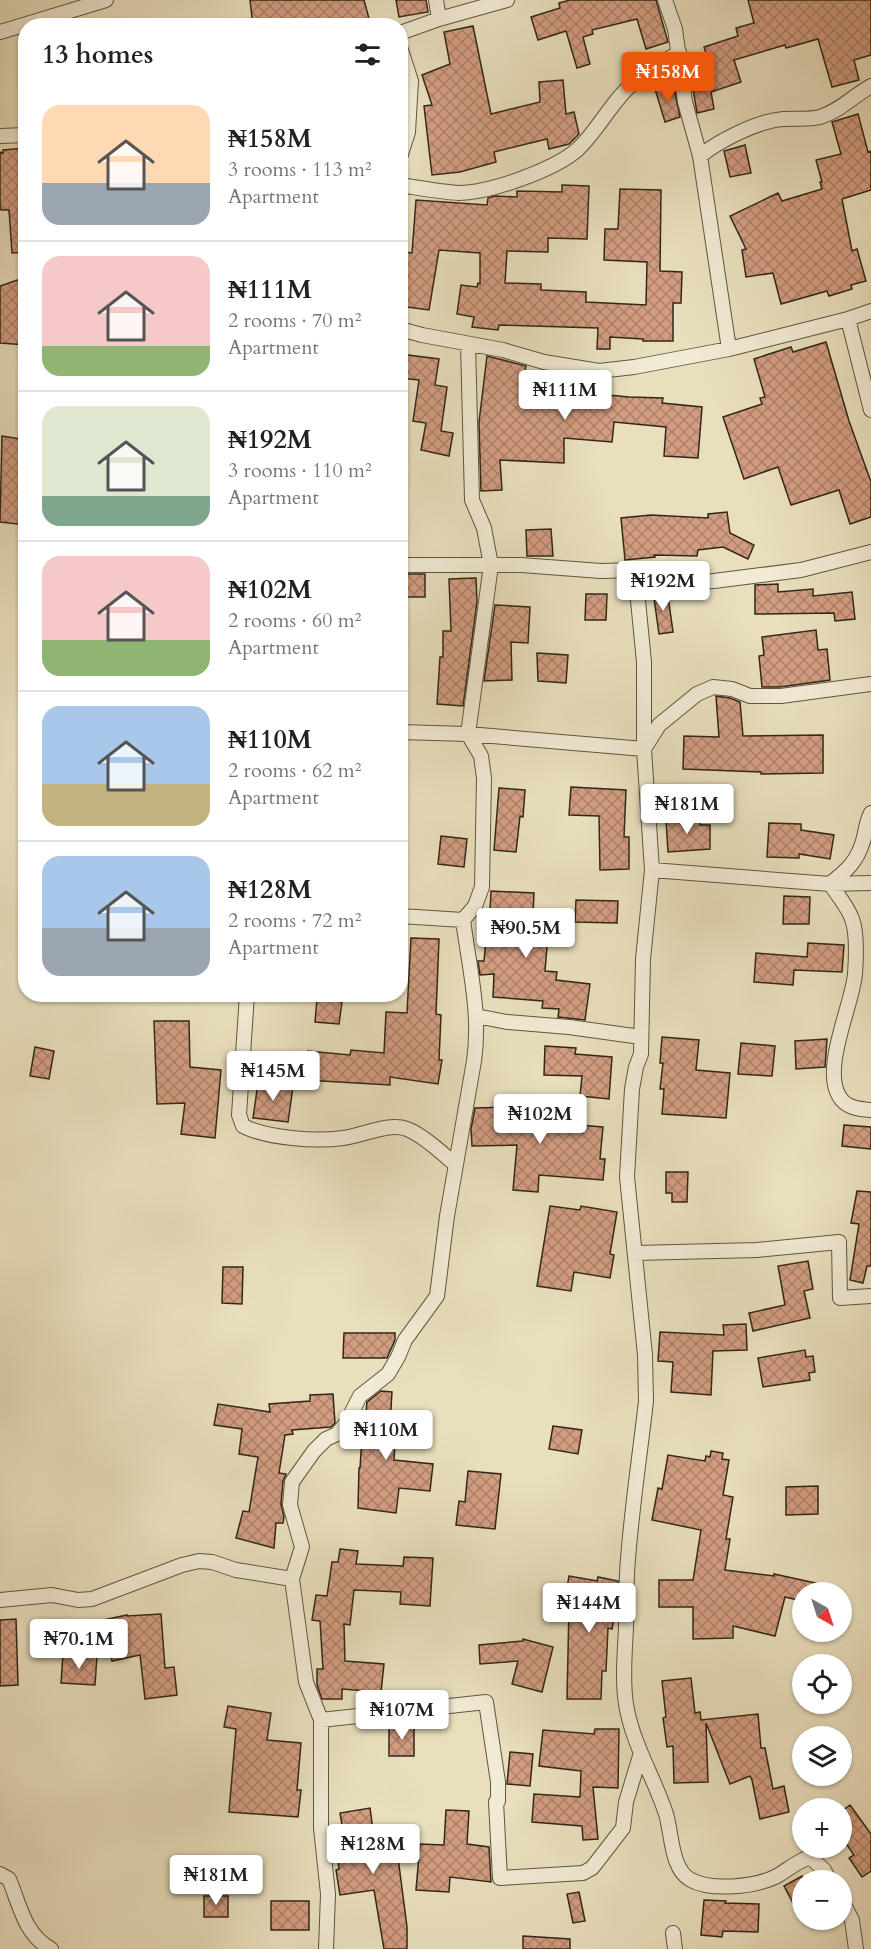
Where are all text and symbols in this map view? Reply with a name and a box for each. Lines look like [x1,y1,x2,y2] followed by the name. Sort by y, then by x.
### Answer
[42,37,153,72] text: 13 homes
[351,38,384,71] icon: filters
[626,52,710,103] pin: ₦158M
[636,58,700,85] text: ₦158M
[228,121,312,156] text: ₦158M
[90,129,162,201] icon: home
[228,156,372,183] text: 3 rooms · 113 m²
[228,183,319,210] text: Apartment
[228,272,312,307] text: ₦111M
[90,280,162,352] icon: home
[228,307,361,334] text: 2 rooms · 70 m²
[228,334,319,361] text: Apartment
[523,370,607,421] pin: ₦111M
[533,376,597,403] text: ₦111M
[228,422,312,457] text: ₦192M
[90,430,162,502] icon: home
[228,457,372,484] text: 3 rooms · 110 m²
[228,484,319,511] text: Apartment
[621,561,705,612] pin: ₦192M
[631,567,695,594] text: ₦192M
[228,572,312,607] text: ₦102M
[90,580,162,652] icon: home
[228,607,361,634] text: 2 rooms · 60 m²
[228,634,319,661] text: Apartment
[228,722,312,757] text: ₦110M
[90,730,162,802] icon: home
[228,757,361,784] text: 2 rooms · 62 m²
[228,784,319,811] text: Apartment
[645,784,729,835] pin: ₦181M
[655,790,719,817] text: ₦181M
[228,872,312,907] text: ₦128M
[90,880,162,952] icon: home
[228,907,361,934] text: 2 rooms · 72 m²
[477,908,575,959] pin: ₦90.5M
[491,914,561,941] text: ₦90.5M
[228,934,319,961] text: Apartment
[231,1051,315,1102] pin: ₦145M
[241,1057,305,1084] text: ₦145M
[498,1094,582,1145] pin: ₦102M
[508,1100,572,1127] text: ₦102M
[344,1410,428,1461] pin: ₦110M
[354,1416,418,1443] text: ₦110M
[792,1582,852,1642] north arrow
[792,1582,852,1930] map controls
[547,1583,631,1634] pin: ₦144M
[557,1589,621,1616] text: ₦144M
[30,1619,128,1670] pin: ₦70.1M
[44,1625,114,1652] text: ₦70.1M
[792,1654,852,1714] button: locate
[360,1690,444,1741] pin: ₦107M
[370,1696,434,1723] text: ₦107M
[792,1726,852,1786] button: layers
[792,1798,852,1858] button: +
[331,1824,415,1875] pin: ₦128M
[341,1830,405,1857] text: ₦128M
[174,1855,258,1906] pin: ₦181M
[184,1861,248,1888] text: ₦181M
[792,1870,852,1930] button: −

